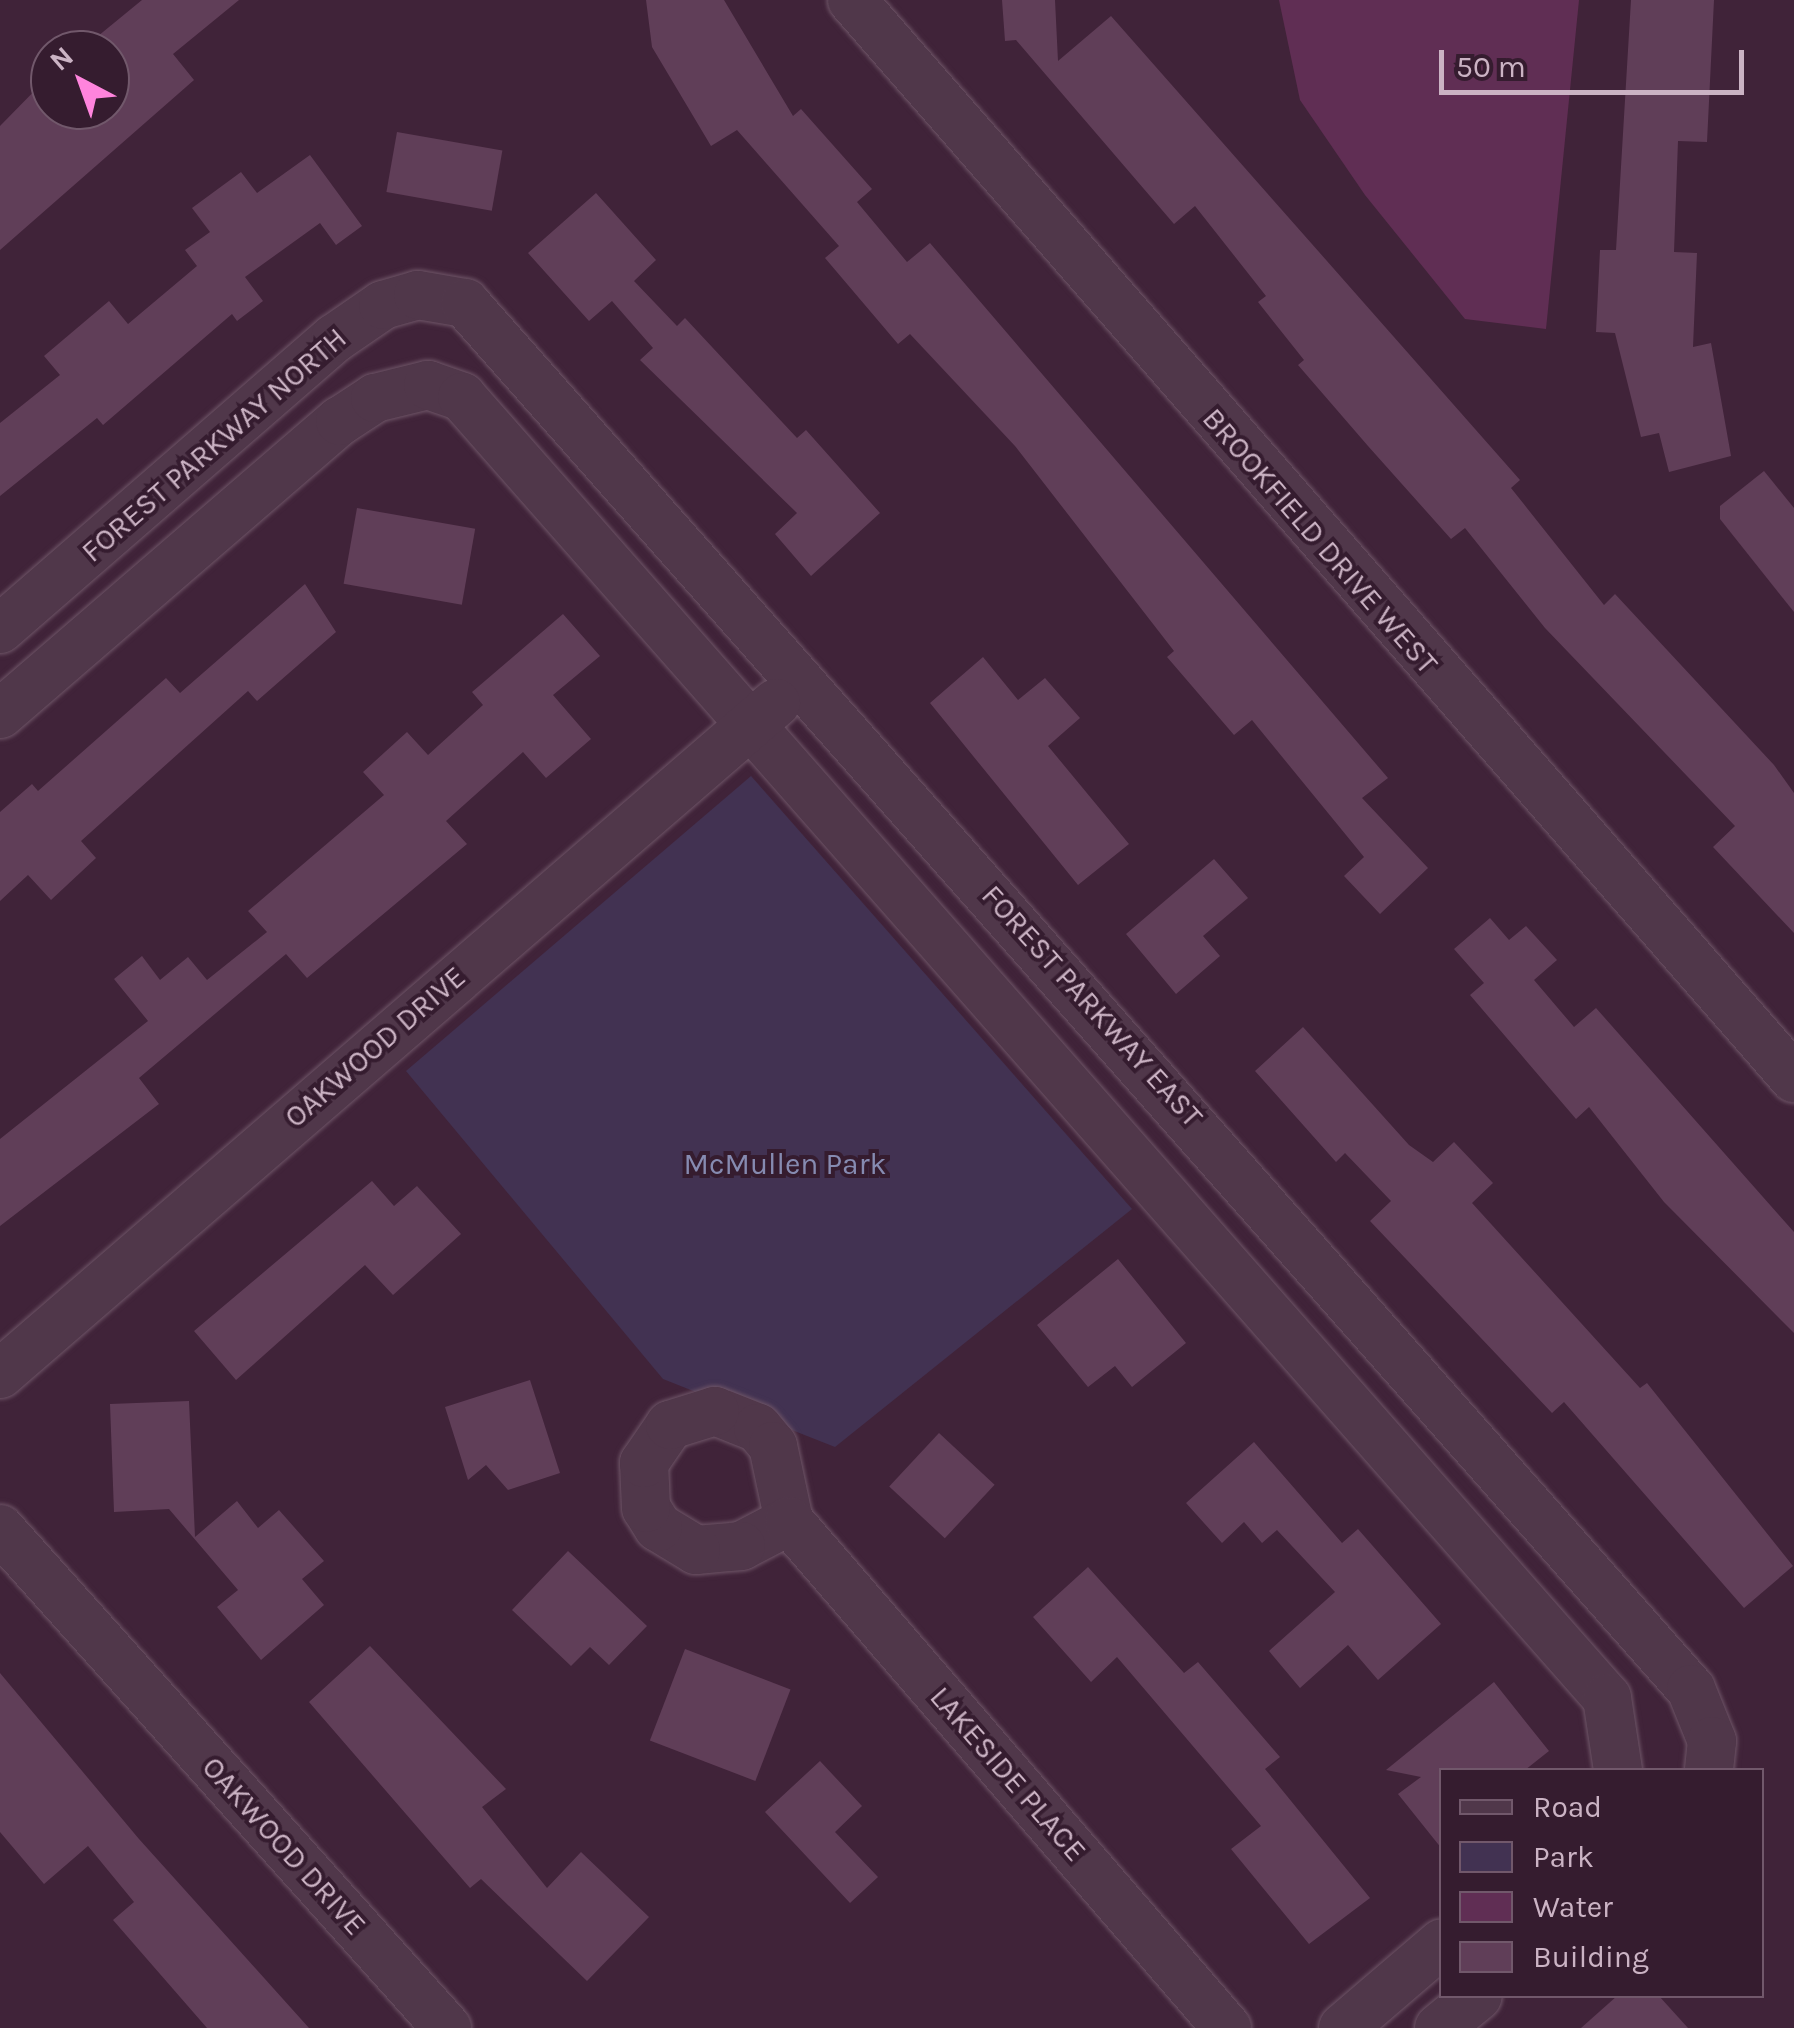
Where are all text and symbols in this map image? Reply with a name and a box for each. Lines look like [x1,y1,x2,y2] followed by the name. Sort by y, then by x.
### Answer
[30,30,130,130] north arrow
[1444,30,1749,92] scale bar
[43,39,80,78] text: N
[1456,49,1526,85] text: 50 m
[74,320,354,570] street label: FOREST PARKWAY NORTH
[1195,401,1445,681] street label: BROOKFIELD DRIVE WEST
[974,878,1210,1134] street label: FOREST PARKWAY EAST
[277,959,473,1135] street label: OAKWOOD DRIVE
[684,1146,886,1182] park label: McMullen Park
[922,1679,1094,1869] street label: LAKESIDE PLACE
[194,1749,374,1943] street label: OAKWOOD DRIVE
[1439,1768,1764,1998] legend
[1533,1789,1602,1825] text: Road
[1533,1839,1594,1875] text: Park
[1533,1889,1613,1925] text: Water
[1533,1939,1649,1975] text: Building

